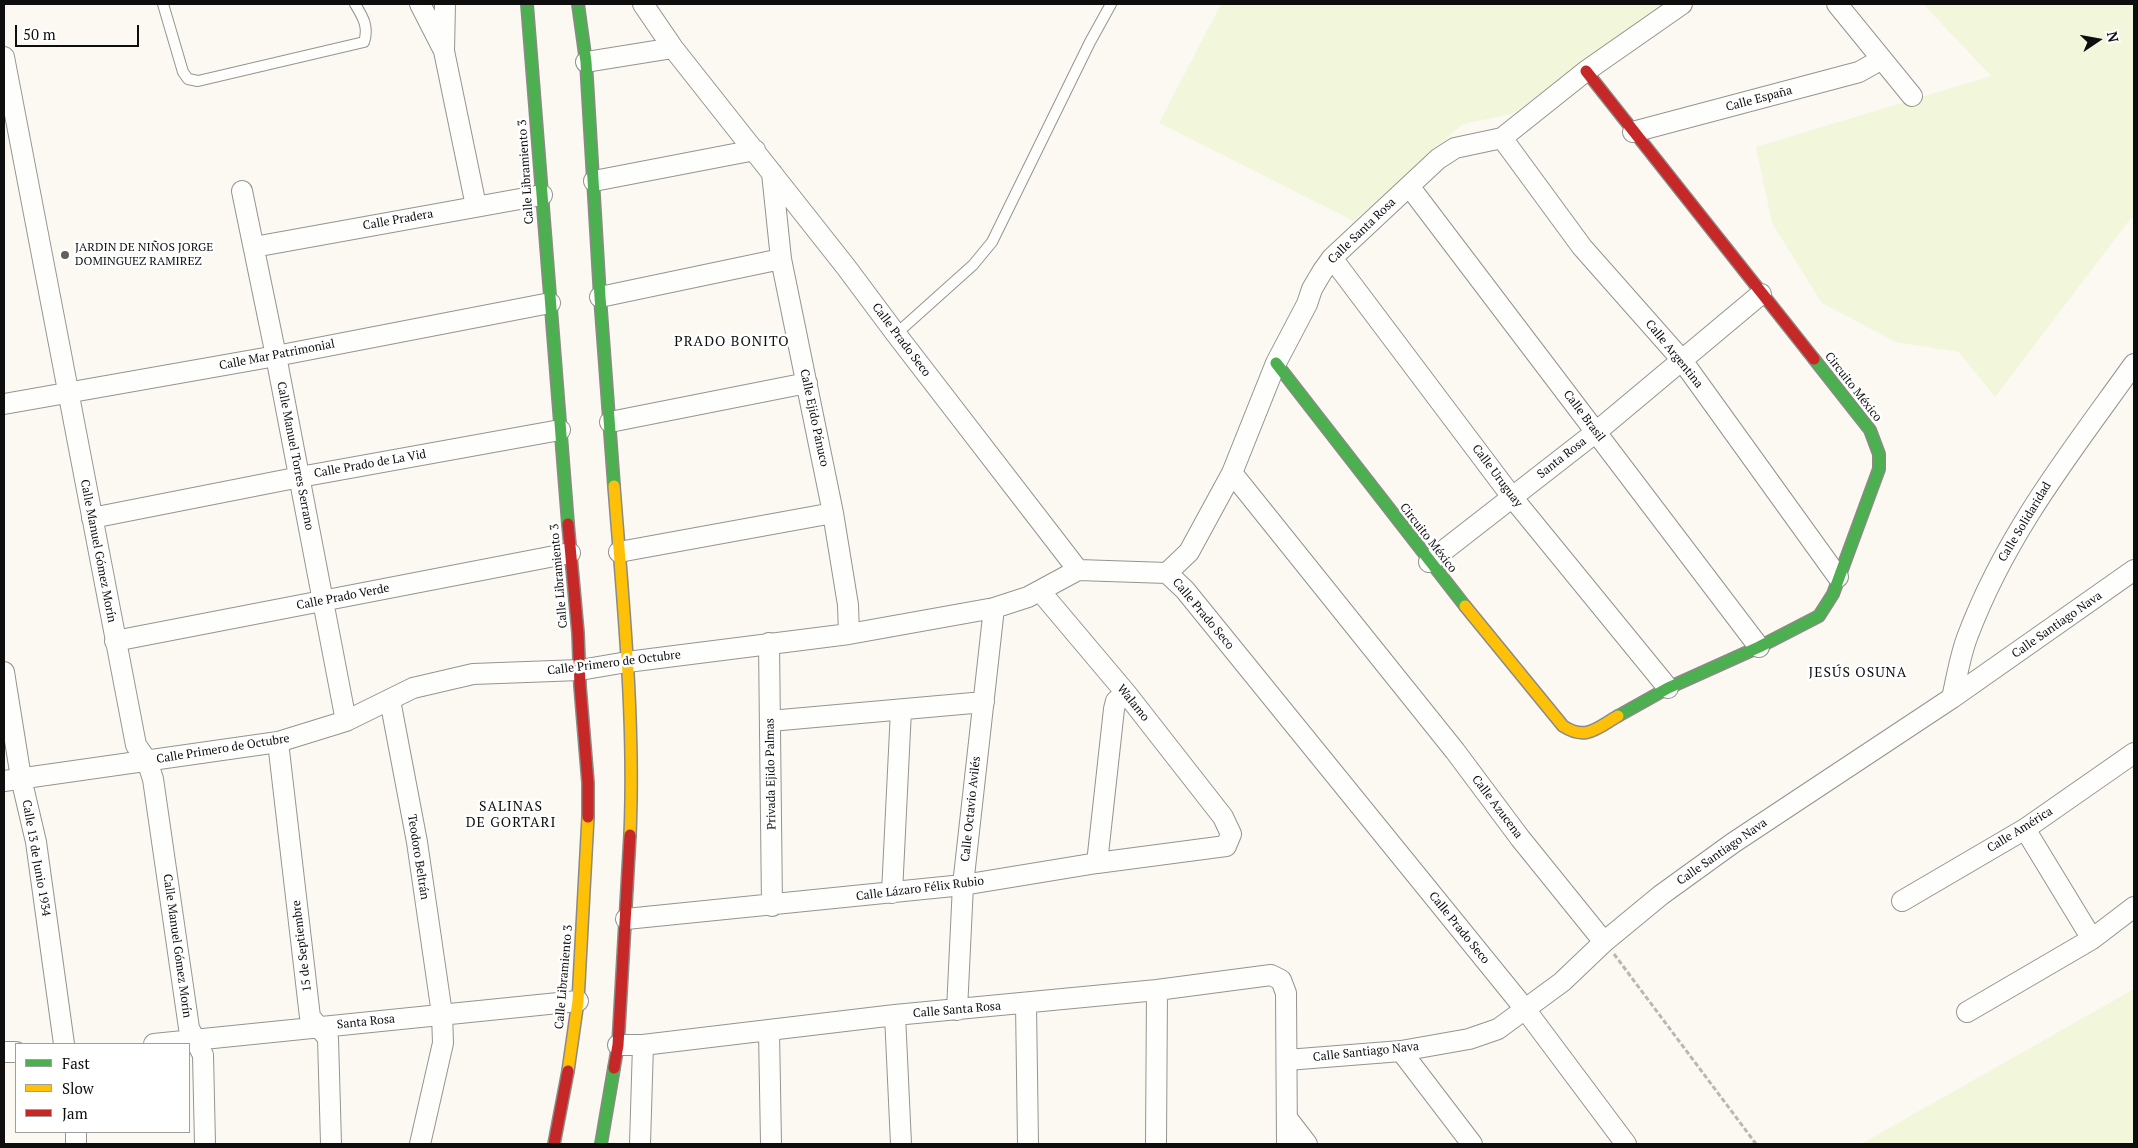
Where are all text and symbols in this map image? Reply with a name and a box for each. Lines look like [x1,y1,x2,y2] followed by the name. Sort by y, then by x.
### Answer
[18,15,141,47] scale bar
[2073,15,2123,65] north arrow
[23,24,56,44] text: 50 m
[2103,30,2124,44] text: N
[1724,83,1794,115] street label: Calle España
[515,119,537,225] street label: Calle Libramiento 3
[1325,195,1399,267] street label: Calle Santa Rosa
[362,207,434,233] street label: Calle Pradera
[75,241,213,269] place label: JARDIN DE NIÑOS JORGE DOMINGUEZ RAMIREZ
[59,249,71,261] marker: JARDIN DE NIÑOS JORGE DOMINGUEZ RAMIREZ
[869,300,933,380] street label: Calle Prado Seco
[1642,317,1706,391] street label: Calle Argentina
[673,334,791,350] district label: PRADO BONITO
[218,337,336,373] street label: Calle Mar Patrimonial
[1821,349,1885,425] street label: Circuito México
[797,368,831,468] street label: Calle Ejido Pánuco
[274,380,316,532] street label: Calle Manuel Torres Serrano
[1560,388,1608,444] street label: Calle Brasil
[1535,434,1589,482] street label: Santa Rosa
[1469,442,1525,510] street label: Calle Uruguay
[313,447,427,481] street label: Calle Prado de La Vid
[77,478,119,624] street label: Calle Manuel Gómez Morín
[1996,479,2054,565] street label: Calle Solidaridad
[1396,500,1460,576] street label: Circuito México
[547,523,571,629] street label: Calle Libramiento 3
[1169,575,1237,653] street label: Calle Prado Seco
[295,581,391,613] street label: Calle Prado Verde
[2009,589,2105,661] street label: Calle Santiago Nava
[546,648,682,678] street label: Calle Primero de Octubre
[1807,665,1909,681] district label: JESÚS OSUNA
[1114,682,1152,724] street label: Walamo
[763,718,779,830] street label: Privada Ejido Palmas
[155,731,291,767] street label: Calle Primero de Octubre
[958,756,984,862] street label: Calle Octavio Avilés
[1469,773,1525,841] street label: Calle Azucena
[19,799,53,917] street label: Calle 13 de Junio 1934
[464,799,558,832] district label: SALINAS DE GORTARI
[1985,804,2055,856] street label: Calle América
[404,813,432,901] street label: Teodoro Beltrán
[1674,816,1770,888] street label: Calle Santiago Nava
[160,873,194,1019] street label: Calle Manuel Gómez Morín
[855,874,985,904] street label: Calle Lázaro Félix Rubio
[1426,889,1492,967] street label: Calle Prado Seco
[289,899,315,993] street label: 15 de Septiembre
[552,924,576,1030] street label: Calle Libramiento 3
[912,999,1002,1021] street label: Calle Santa Rosa
[336,1012,396,1032] street label: Santa Rosa
[1312,1039,1420,1065] street label: Calle Santiago Nava
[15,1043,190,1133] legend
[62,1053,90,1073] text: Fast
[62,1078,94,1098] text: Slow
[62,1103,88,1123] text: Jam

